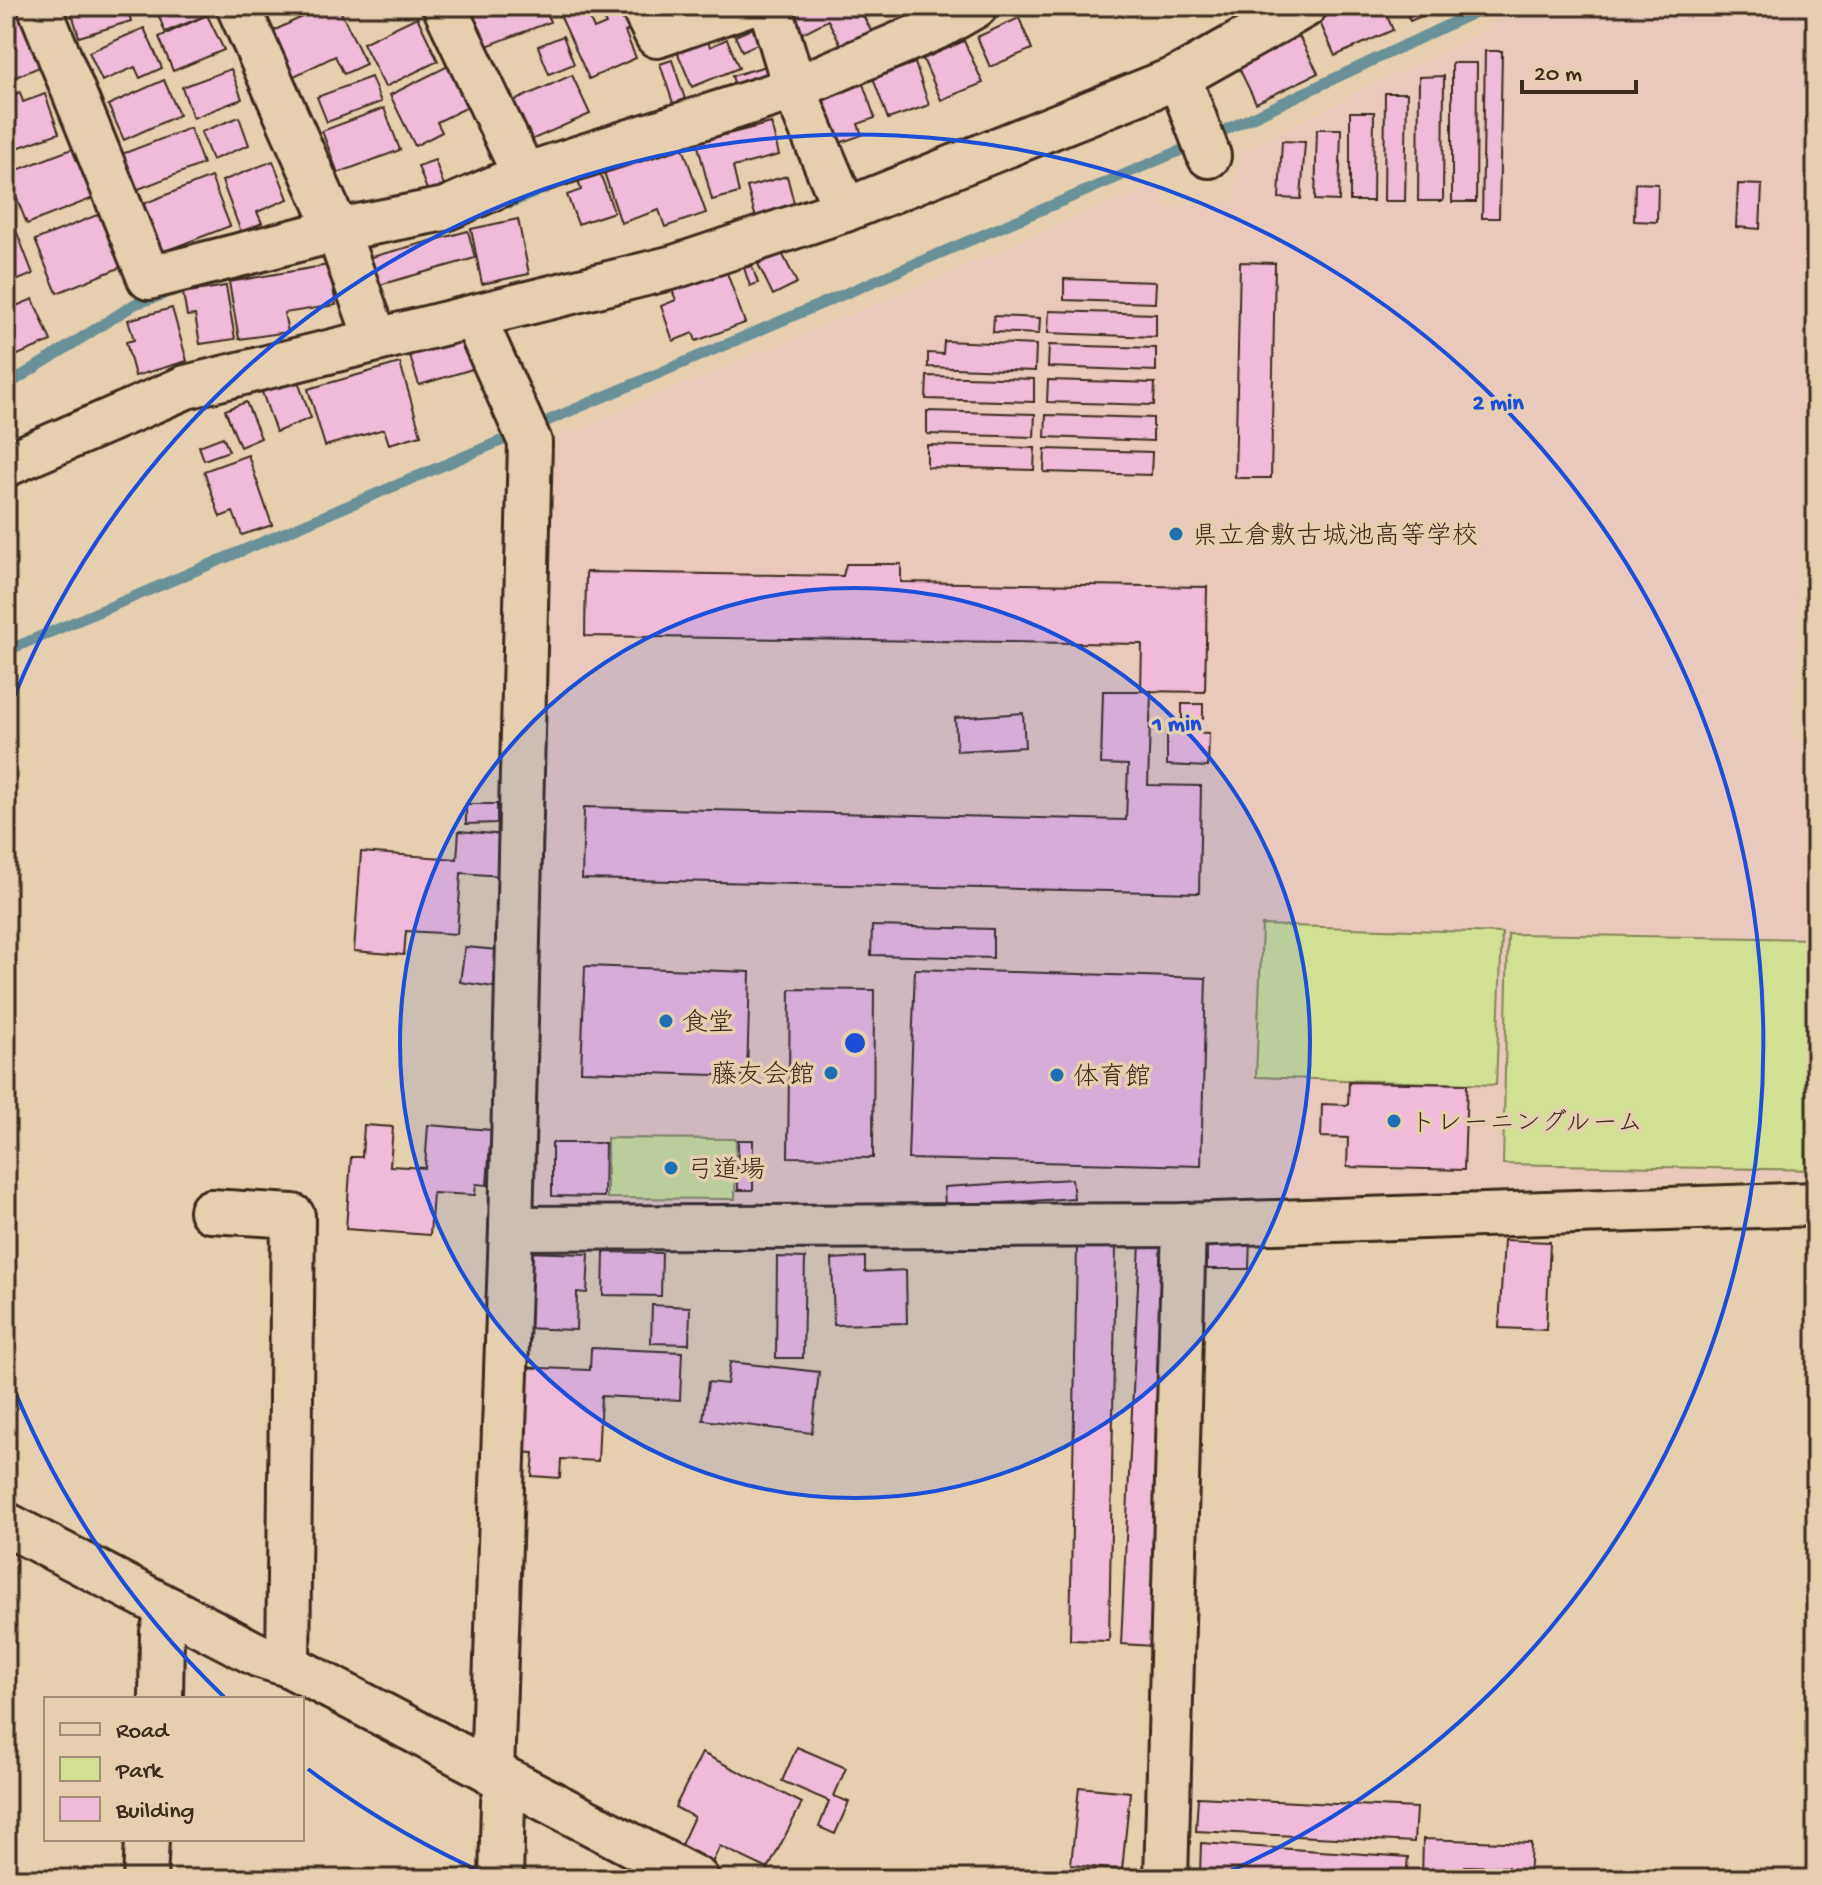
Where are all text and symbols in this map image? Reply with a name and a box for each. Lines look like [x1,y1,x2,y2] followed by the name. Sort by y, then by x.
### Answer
[1522,44,1636,94] scale bar
[1534,61,1582,90] text: 20 m
[1472,390,1524,419] text: 2 min
[1192,521,1478,554] place label: 県立倉敷古城池高等学校
[1167,525,1185,543] marker: 県立倉敷古城池高等学校
[1151,711,1202,740] text: 1 min
[682,1008,734,1041] place label: 食堂
[657,1012,675,1030] marker: 食堂
[841,1029,869,1057] centre of rings
[711,1060,815,1093] place label: 藤友会館
[1073,1062,1151,1095] place label: 体育館
[822,1064,840,1082] marker: 藤友会館
[1048,1066,1066,1084] marker: 体育館
[1410,1108,1643,1141] place label: トレーニングルーム
[1385,1112,1403,1130] marker: トレーニングルーム
[687,1156,765,1188] place label: 弓道場
[662,1159,680,1177] marker: 弓道場
[44,1697,304,1841] legend
[116,1718,170,1747] text: Road
[115,1758,164,1787] text: Park
[115,1798,194,1827] text: Building

